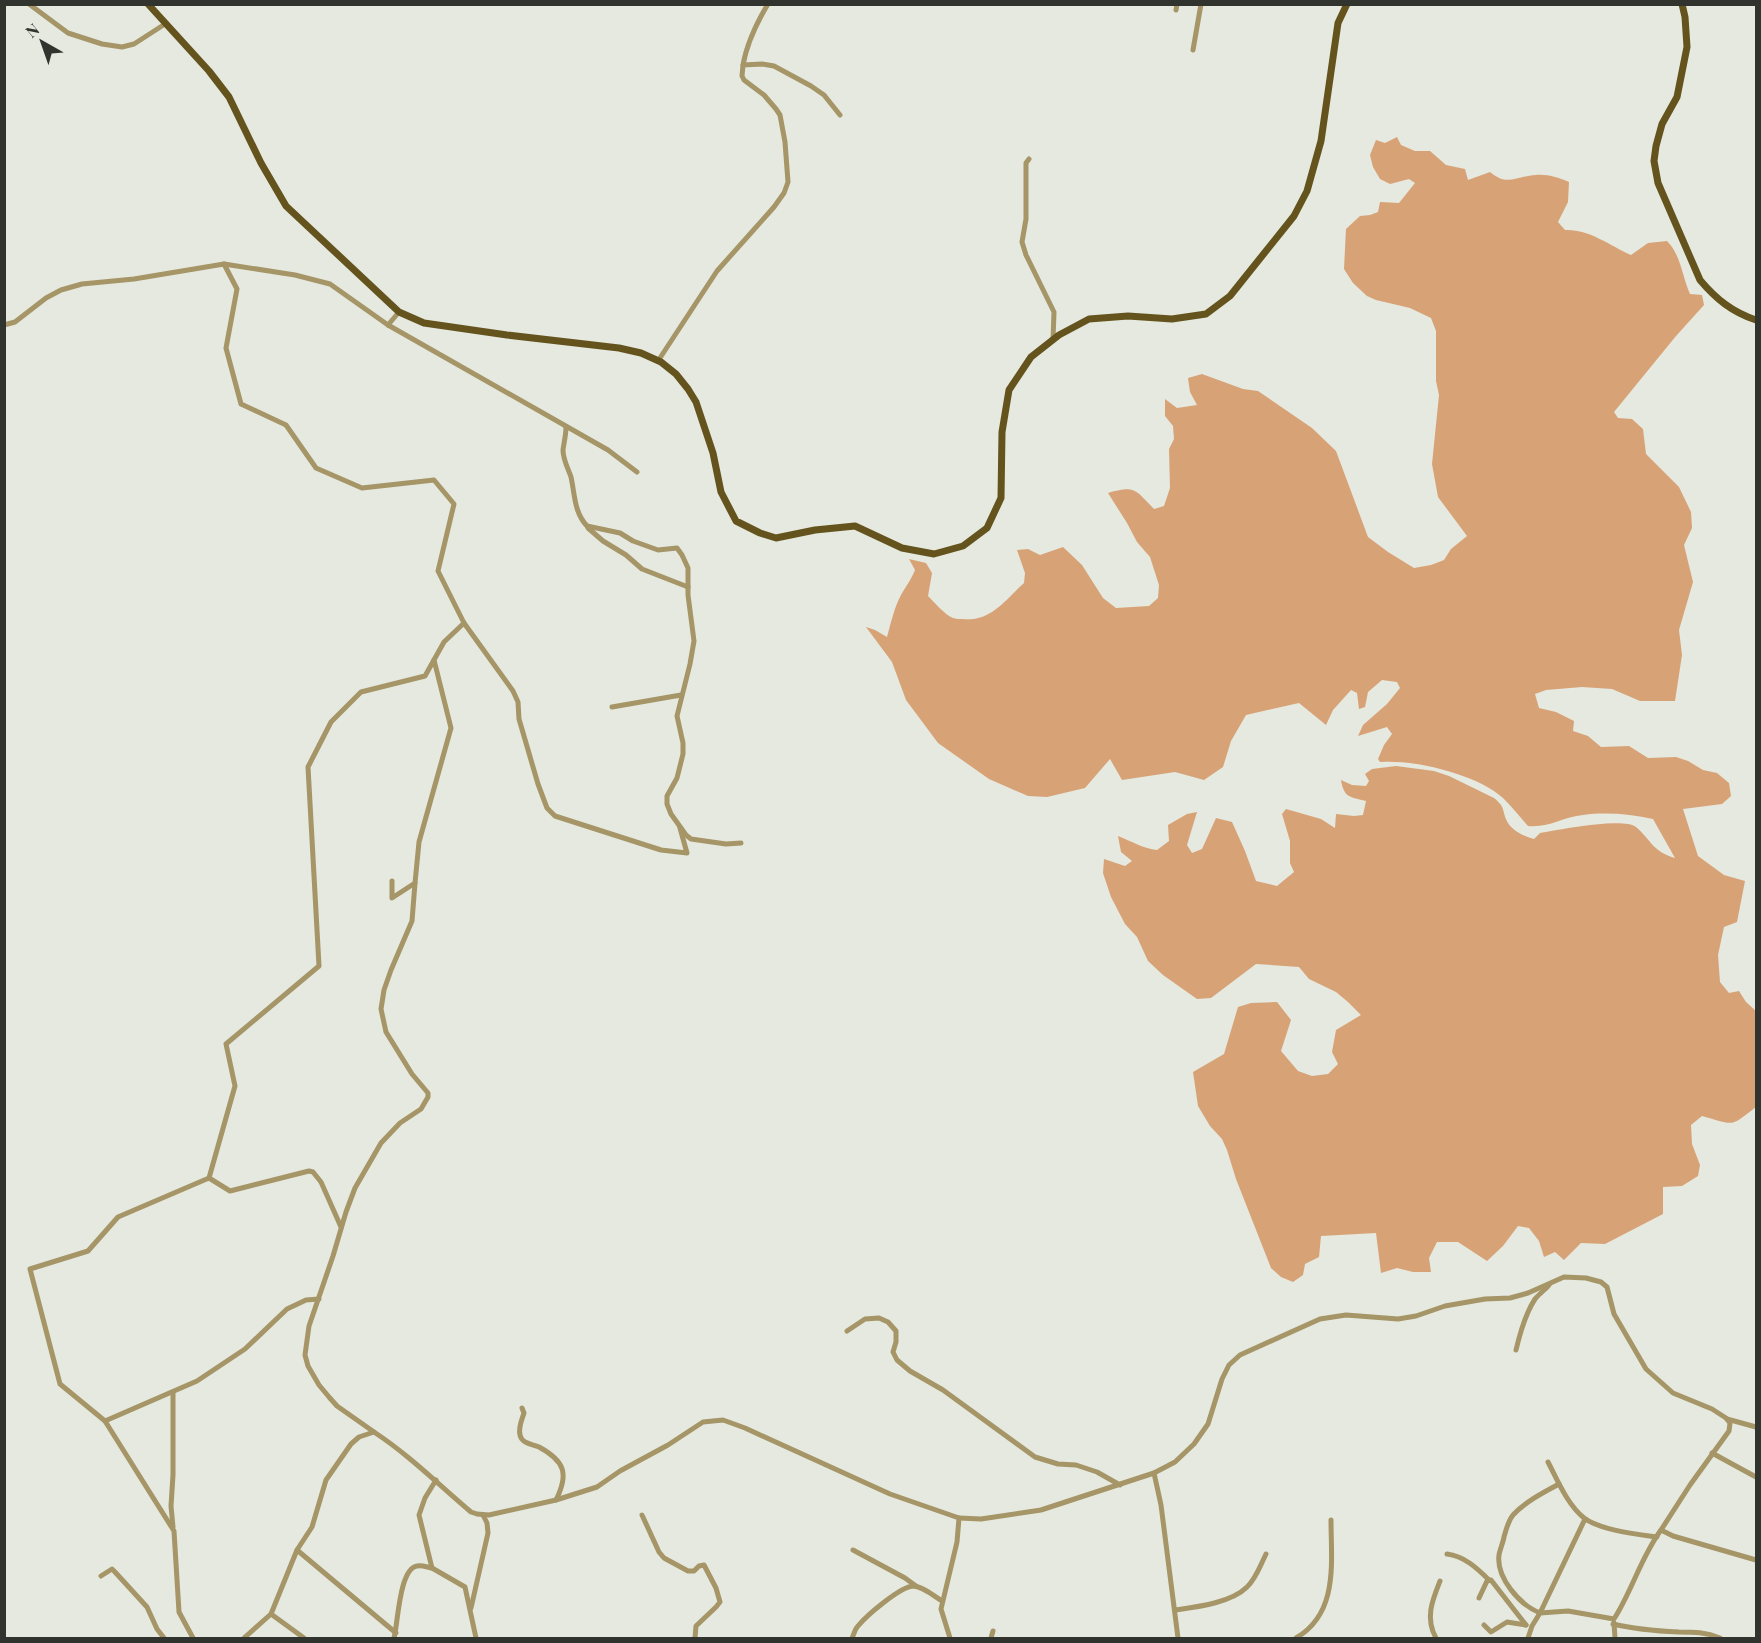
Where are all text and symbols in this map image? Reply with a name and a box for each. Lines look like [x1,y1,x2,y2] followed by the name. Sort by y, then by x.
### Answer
[12,12,72,72] north arrow
[21,18,44,42] text: N

